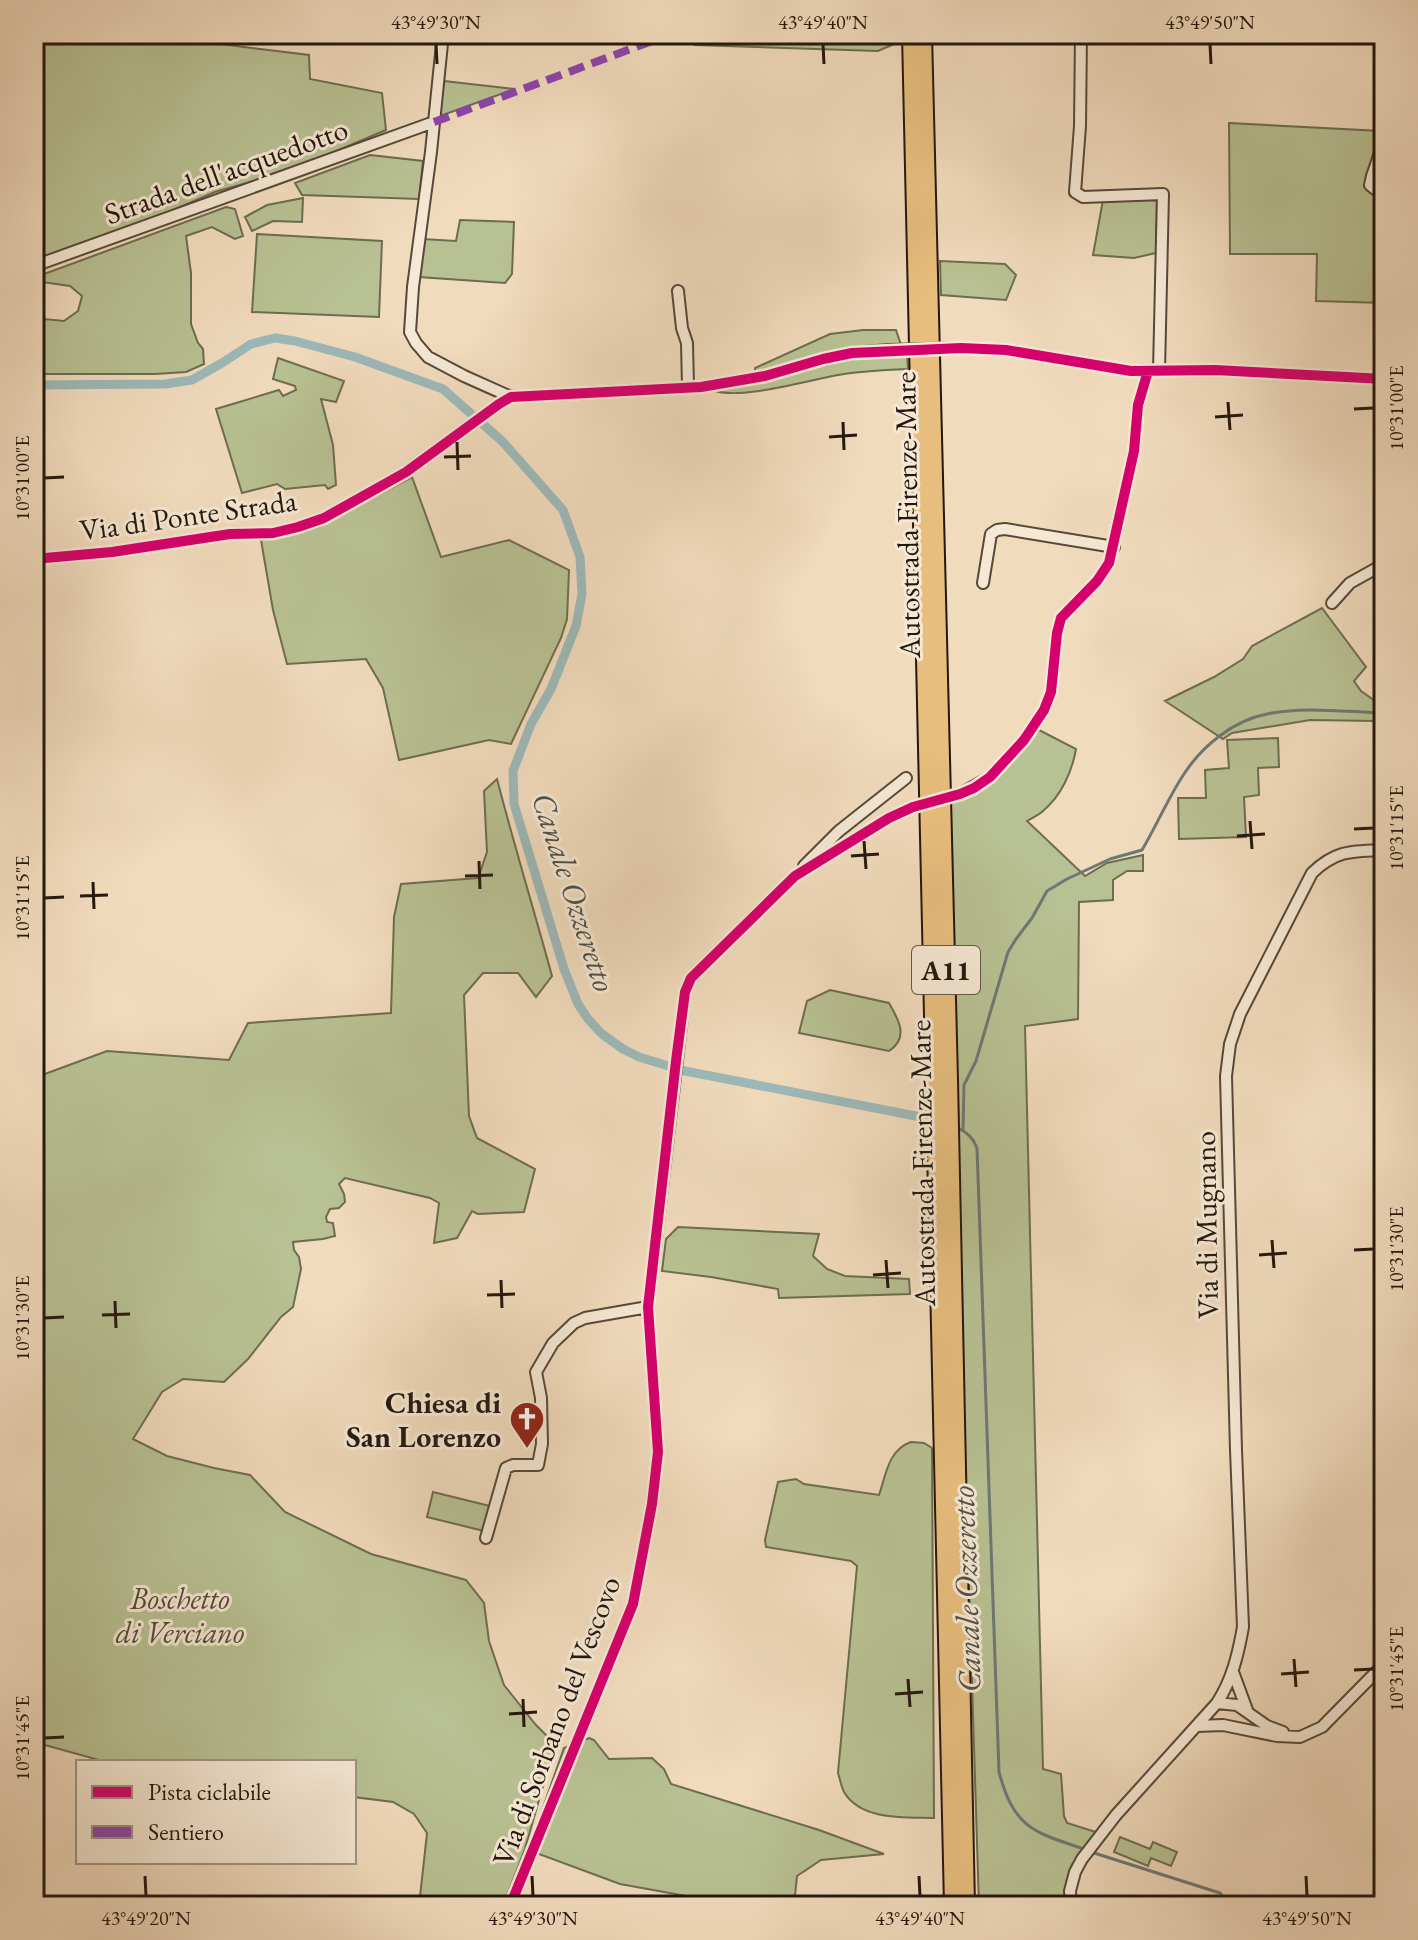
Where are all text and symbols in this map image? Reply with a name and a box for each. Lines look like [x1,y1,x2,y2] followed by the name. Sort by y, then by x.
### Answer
[391,9,481,35] text: 43°49'30"N
[778,9,868,35] text: 43°49'40"N
[1165,9,1255,35] text: 43°49'50"N
[99,109,353,233] street label: Strada dell'acquedotto
[1383,365,1409,451] text: 10°31'00"E
[885,371,929,660] street label: Autostrada Firenze-Mare
[9,435,35,521] text: 10°31'00"E
[77,480,299,550] street label: Via di Ponte Strada
[1383,785,1409,871] text: 10°31'15"E
[522,787,626,997] water label: Canale Ozzeretto
[9,855,35,941] text: 10°31'15"E
[912,946,980,994] road number: A11
[900,1019,944,1308] street label: Autostrada Firenze-Mare
[1185,1131,1227,1319] street label: Via di Mugnano
[1383,1206,1409,1292] text: 10°31'30"E
[9,1275,35,1361] text: 10°31'30"E
[346,1383,501,1456] place label: Chiesa di San Lorenzo
[508,1400,546,1450] church icon: Chiesa di San Lorenzo
[941,1485,991,1693] water label: Canale Ozzeretto
[483,1570,629,1872] street label: Via di Sorbano del Vescovo
[116,1579,244,1652] park label: Boschetto di Verciano
[1383,1626,1409,1712] text: 10°31'45"E
[9,1695,35,1781] text: 10°31'45"E
[76,1760,356,1864] legend
[148,1776,271,1807] text: Pista ciclabile
[148,1816,224,1847] text: Sentiero
[101,1905,191,1931] text: 43°49'20"N
[488,1905,578,1931] text: 43°49'30"N
[875,1905,965,1931] text: 43°49'40"N
[1262,1905,1352,1931] text: 43°49'50"N

